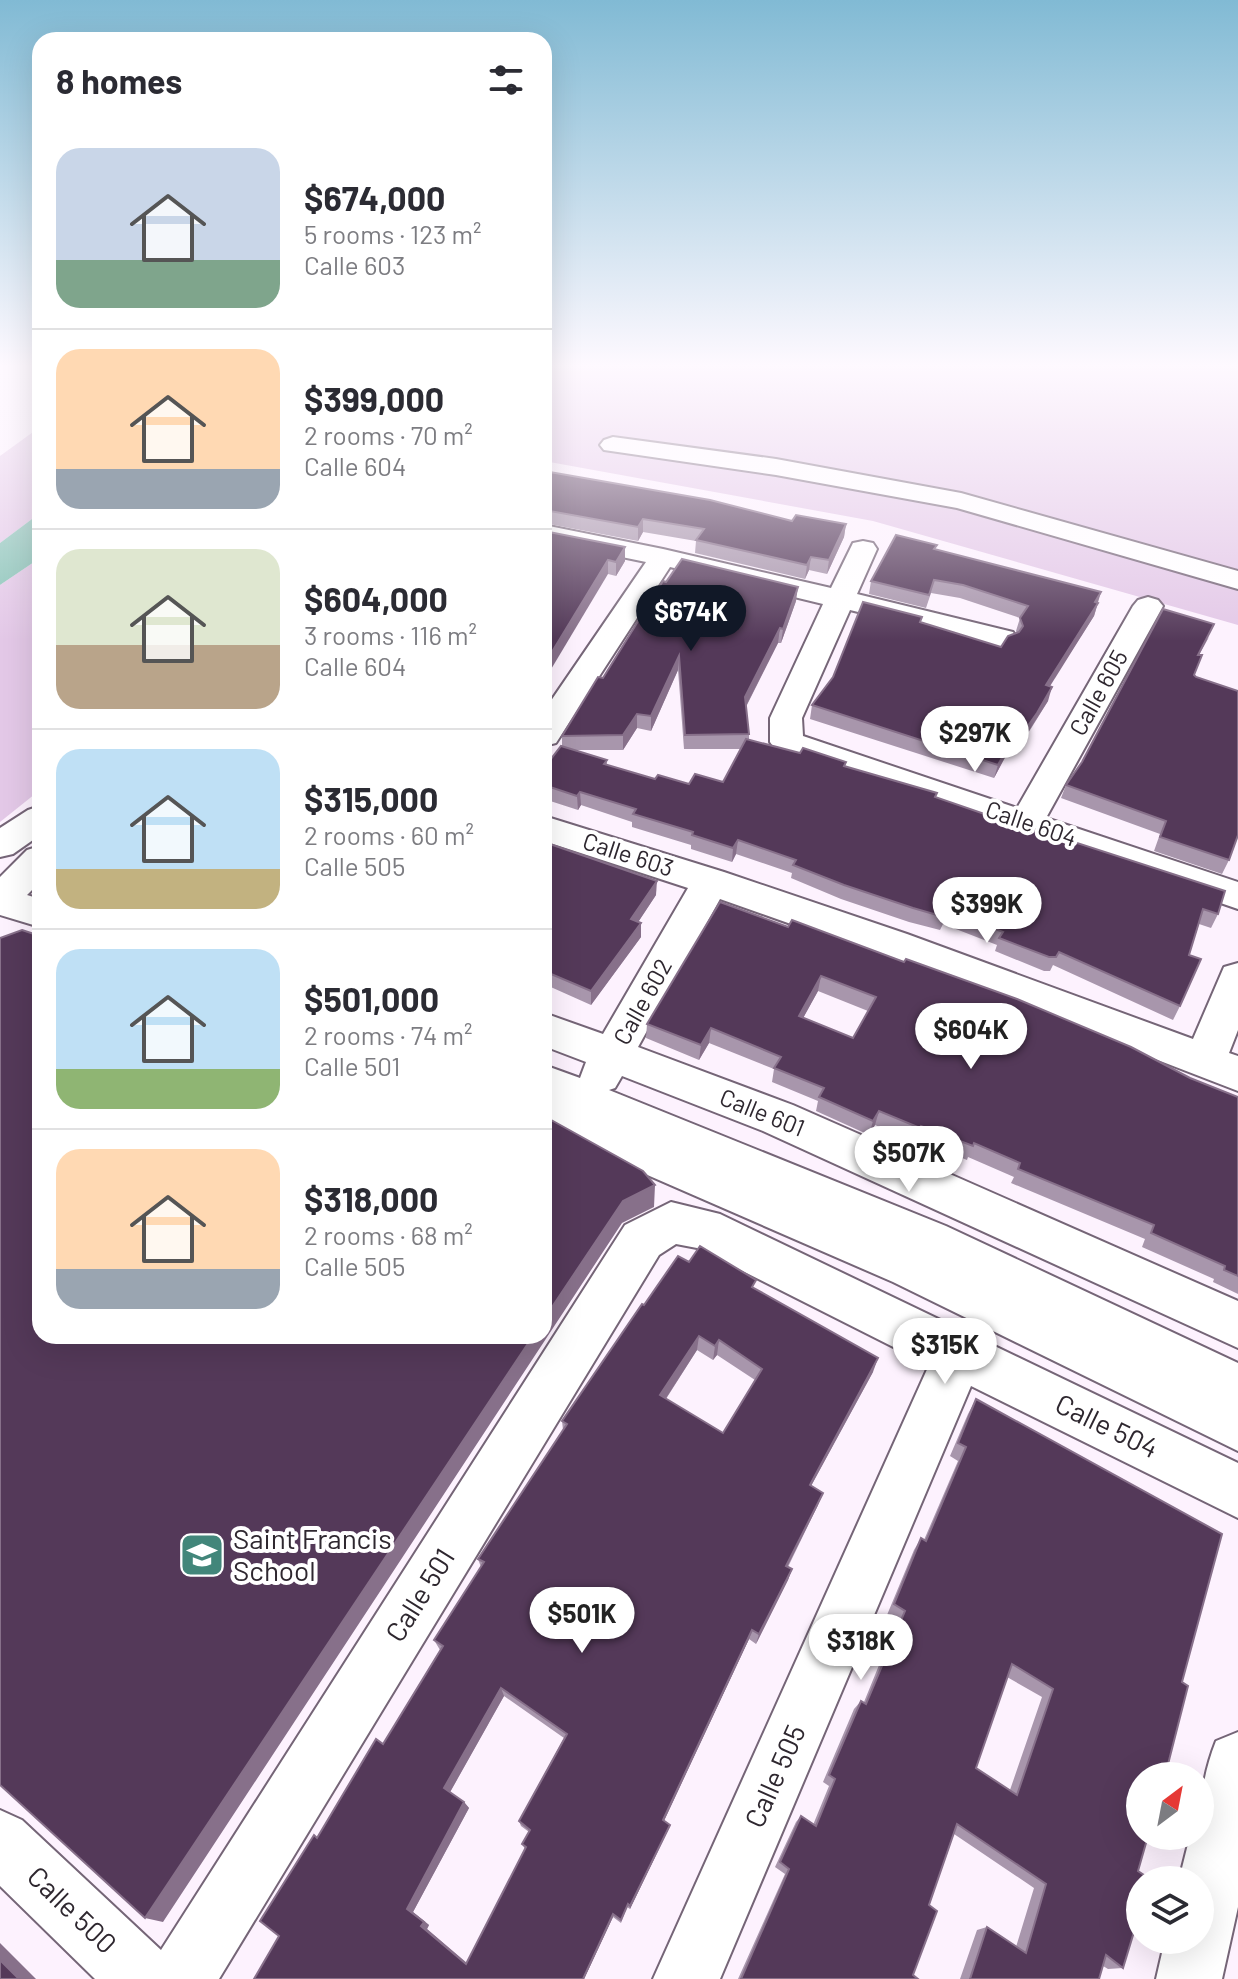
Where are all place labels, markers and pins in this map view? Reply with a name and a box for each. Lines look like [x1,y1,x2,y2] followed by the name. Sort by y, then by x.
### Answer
[635,585,747,653] pin: $674K
[919,706,1031,774] pin: $297K
[931,877,1043,945] pin: $399K
[915,1003,1027,1071] pin: $604K
[853,1126,965,1194] pin: $507K
[889,1318,1001,1386] pin: $315K
[233,1521,392,1587] place label: Saint Francis School
[178,1531,226,1579] school or university icon: Saint Francis School
[526,1587,638,1655] pin: $501K
[805,1614,917,1682] pin: $318K

